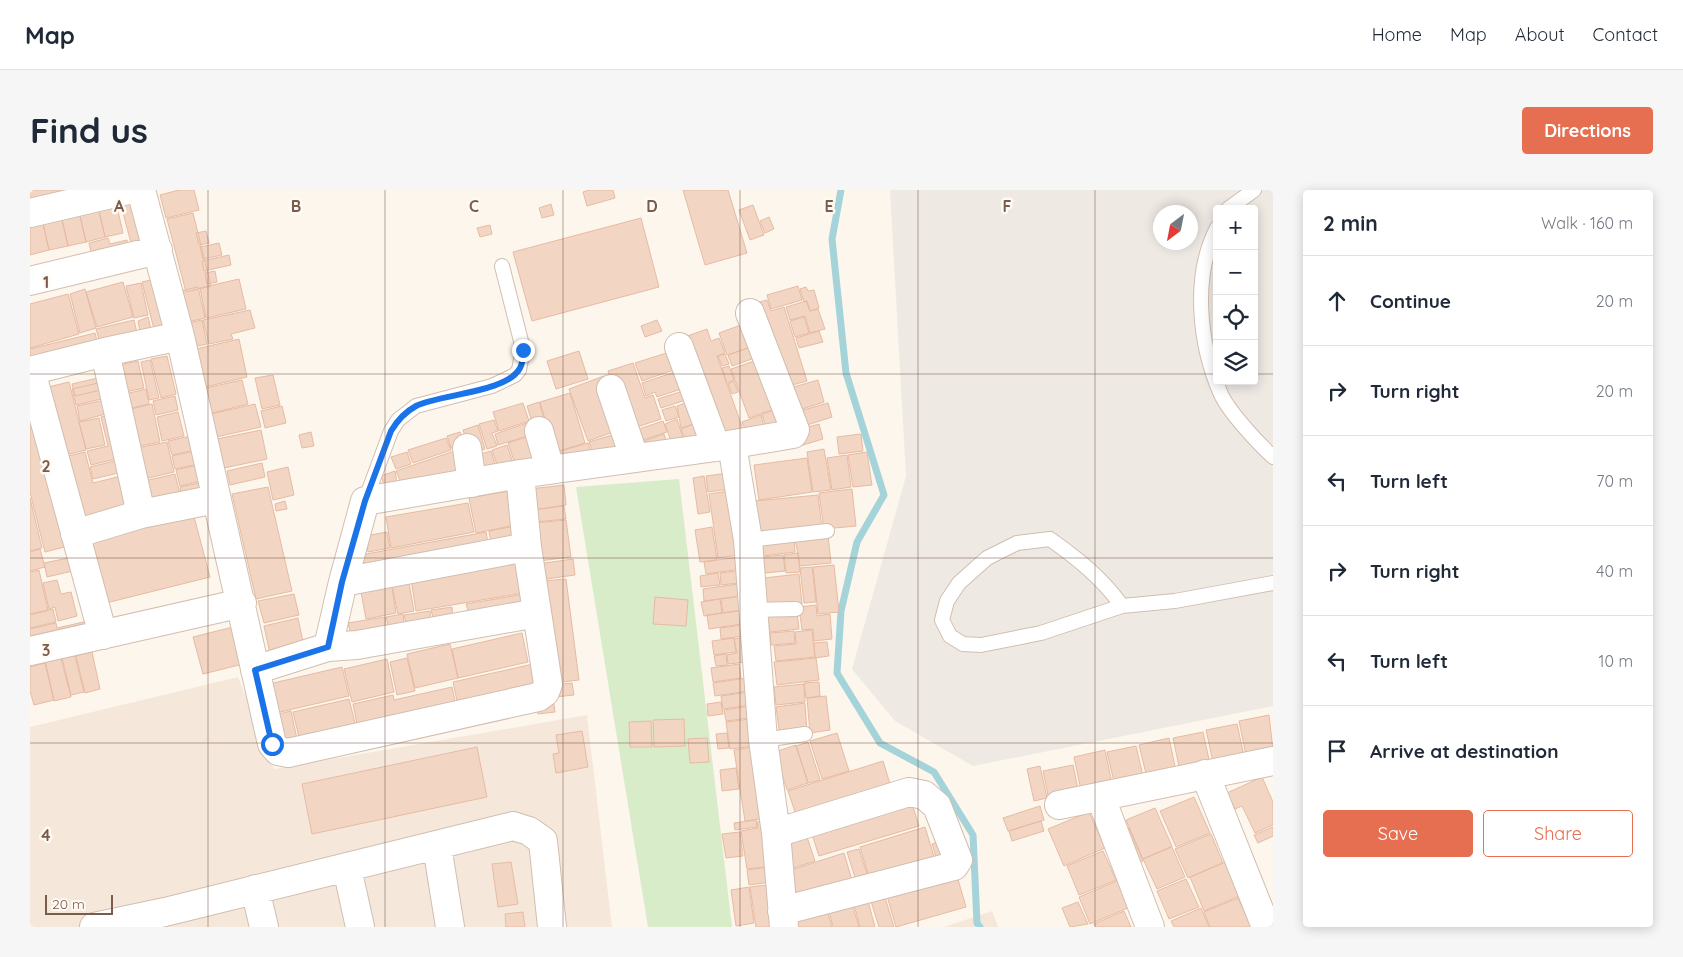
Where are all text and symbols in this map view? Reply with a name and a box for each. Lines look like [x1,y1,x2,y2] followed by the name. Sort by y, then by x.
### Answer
[25,20,75,50] text: Map
[1372,23,1422,46] text: Home
[1450,23,1487,46] text: Map
[1515,23,1565,46] text: About
[1593,23,1658,46] text: Contact
[1522,107,1653,154] button: Directions
[30,108,148,152] text: Find us
[114,196,125,216] text: A
[291,196,301,216] text: B
[469,196,479,216] text: C
[646,196,658,216] text: D
[824,196,834,216] text: E
[1003,196,1012,216] text: F
[1153,205,1198,250] north arrow
[1213,205,1258,385] map controls
[1213,205,1258,250] button: +
[1323,210,1378,236] text: 2 min
[1541,213,1633,233] text: Walk · 160 m
[1213,250,1258,295] button: −
[43,272,49,292] text: 1
[1323,287,1351,315] icon: ahead
[1370,289,1451,313] text: Continue
[1596,291,1633,311] text: 20 m
[1213,295,1258,340] button: locate
[512,339,535,362] route end
[1213,340,1258,385] button: layers
[1323,377,1351,405] icon: right
[1370,379,1459,403] text: Turn right
[1596,381,1633,401] text: 20 m
[41,456,51,476] text: 2
[1323,467,1351,495] icon: left
[1370,469,1448,493] text: Turn left
[1596,471,1633,491] text: 70 m
[1323,557,1351,585] icon: right
[1370,559,1459,583] text: Turn right
[1596,561,1633,581] text: 40 m
[42,640,50,660] text: 3
[1323,647,1351,675] icon: left
[1370,649,1448,673] text: Turn left
[1599,651,1633,671] text: 10 m
[261,733,284,756] route start
[1323,737,1351,765] icon: arrive
[1370,739,1559,763] text: Arrive at destination
[1323,810,1473,857] button: Save
[1483,810,1633,857] button: Share
[41,825,51,845] text: 4
[45,892,112,915] scale bar
[52,895,85,913] text: 20 m

